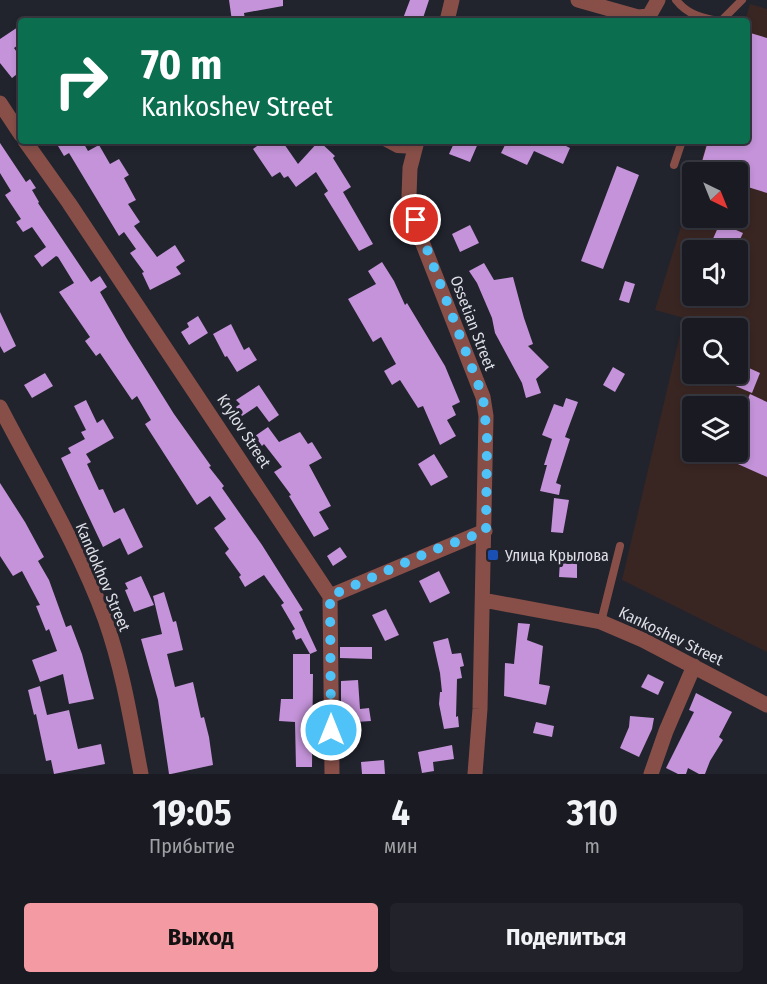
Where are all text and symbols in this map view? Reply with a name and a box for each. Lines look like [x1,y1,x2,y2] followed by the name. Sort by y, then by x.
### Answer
[141,40,222,90] text: 70 m
[42,42,120,120] icon: right
[141,91,333,123] text: Kankoshev Street
[682,162,748,228] north arrow
[682,162,748,462] map controls
[390,194,441,245] pin
[399,203,432,236] icon: arrive
[682,240,748,306] button: sound
[446,273,500,374] street label: Ossetian Street
[682,318,748,384] button: search
[213,391,275,472] street label: Krylov Street
[682,396,748,462] button: layers
[72,520,135,635] street label: Kandokhov Street
[504,546,609,565] place label: Улица Крылова
[486,548,500,562] marker: Улица Крылова
[616,603,727,670] street label: Kankoshev Street
[299,698,363,762] position arrow
[152,791,232,835] text: 19:05
[392,791,410,835] text: 4
[567,791,618,835] text: 310
[149,834,235,858] text: Прибытие
[384,834,418,858] text: мин
[585,834,600,858] text: m
[24,903,378,972] button: Выход
[390,903,743,972] button: Поделиться

